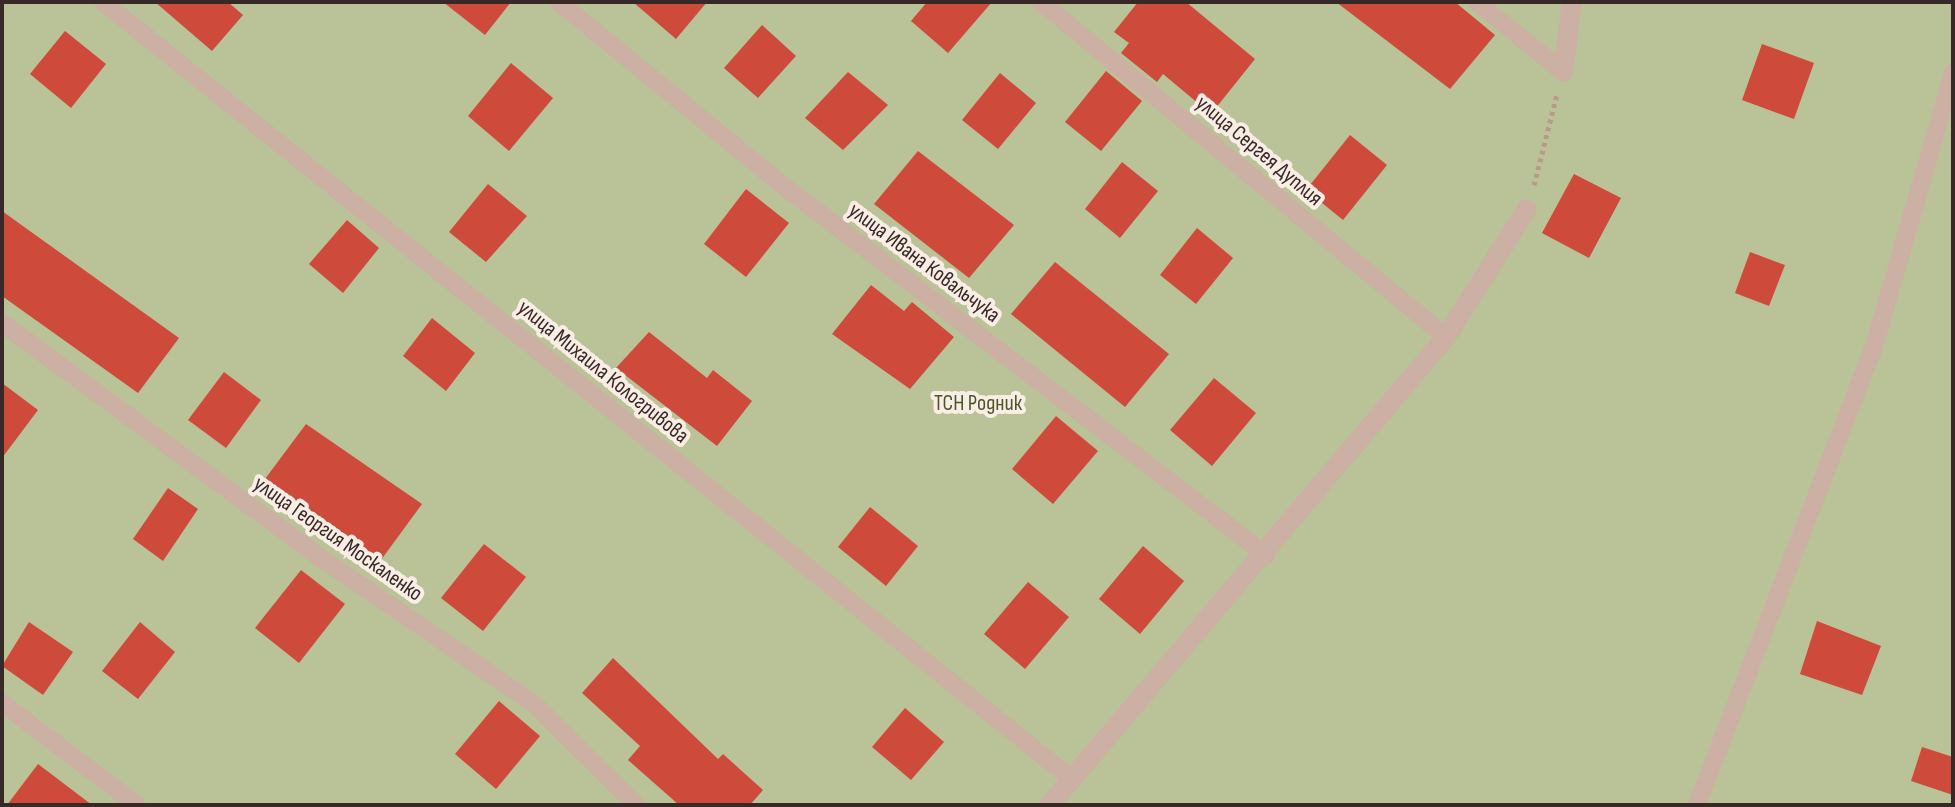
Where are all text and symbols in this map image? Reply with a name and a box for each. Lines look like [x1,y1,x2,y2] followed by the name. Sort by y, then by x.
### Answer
[1190,90,1328,212] street label: улица Сергея Дуплия
[843,197,1005,329] street label: улица Ивана Ковальчука
[512,295,694,449] street label: улица Михаила Кологривова
[934,391,1022,417] park label: ТСН Родник
[248,471,428,607] street label: улица Георгия Москаленко

